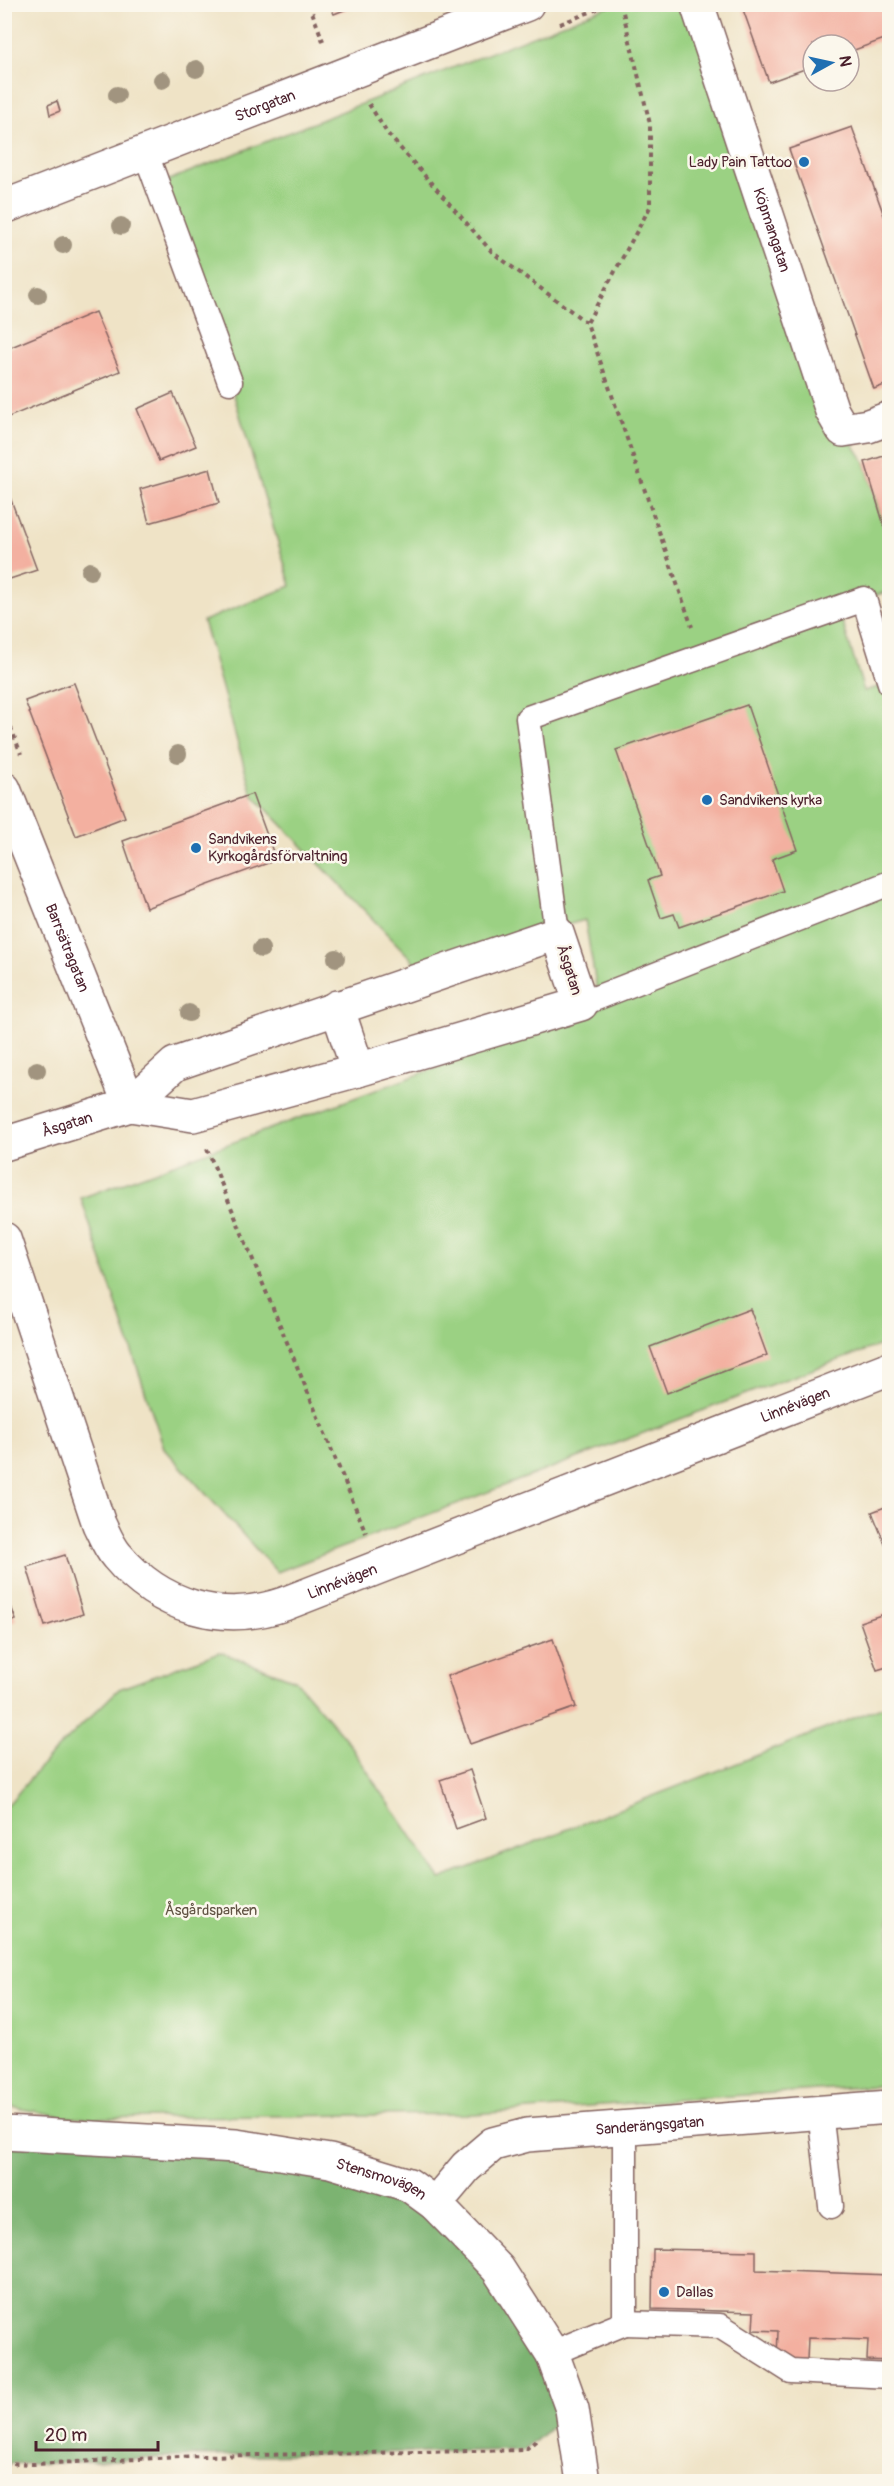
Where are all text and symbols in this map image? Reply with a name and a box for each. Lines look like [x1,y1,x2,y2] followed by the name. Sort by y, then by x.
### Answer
[801,33,861,93] north arrow
[834,54,856,68] text: N
[232,85,298,126] street label: Storgatan
[689,153,792,172] place label: Lady Pain Tattoo
[797,155,811,169] marker: Lady Pain Tattoo
[749,185,795,275] street label: Köpmangatan
[719,791,822,810] place label: Sandvikens kyrka
[700,793,714,807] marker: Sandvikens kyrka
[208,830,348,866] place label: Sandvikens Kyrkogårdsförvaltning
[189,841,203,855] marker: Sandvikens Kyrkogårdsförvaltning
[41,901,93,995] street label: Barrsätragatan
[552,942,587,998] street label: Åsgatan
[39,1108,95,1141] street label: Åsgatan
[758,1383,833,1427] street label: Linnévägen
[305,1559,380,1603] street label: Linnévägen
[165,1900,257,1920] park label: Åsgårdsparken
[595,2112,705,2139] street label: Sanderängsgatan
[334,2154,430,2204] street label: Stensmovägen
[676,2283,713,2302] place label: Dallas
[657,2285,671,2299] marker: Dallas
[36,2414,158,2452] scale bar
[45,2424,87,2447] text: 20 m

